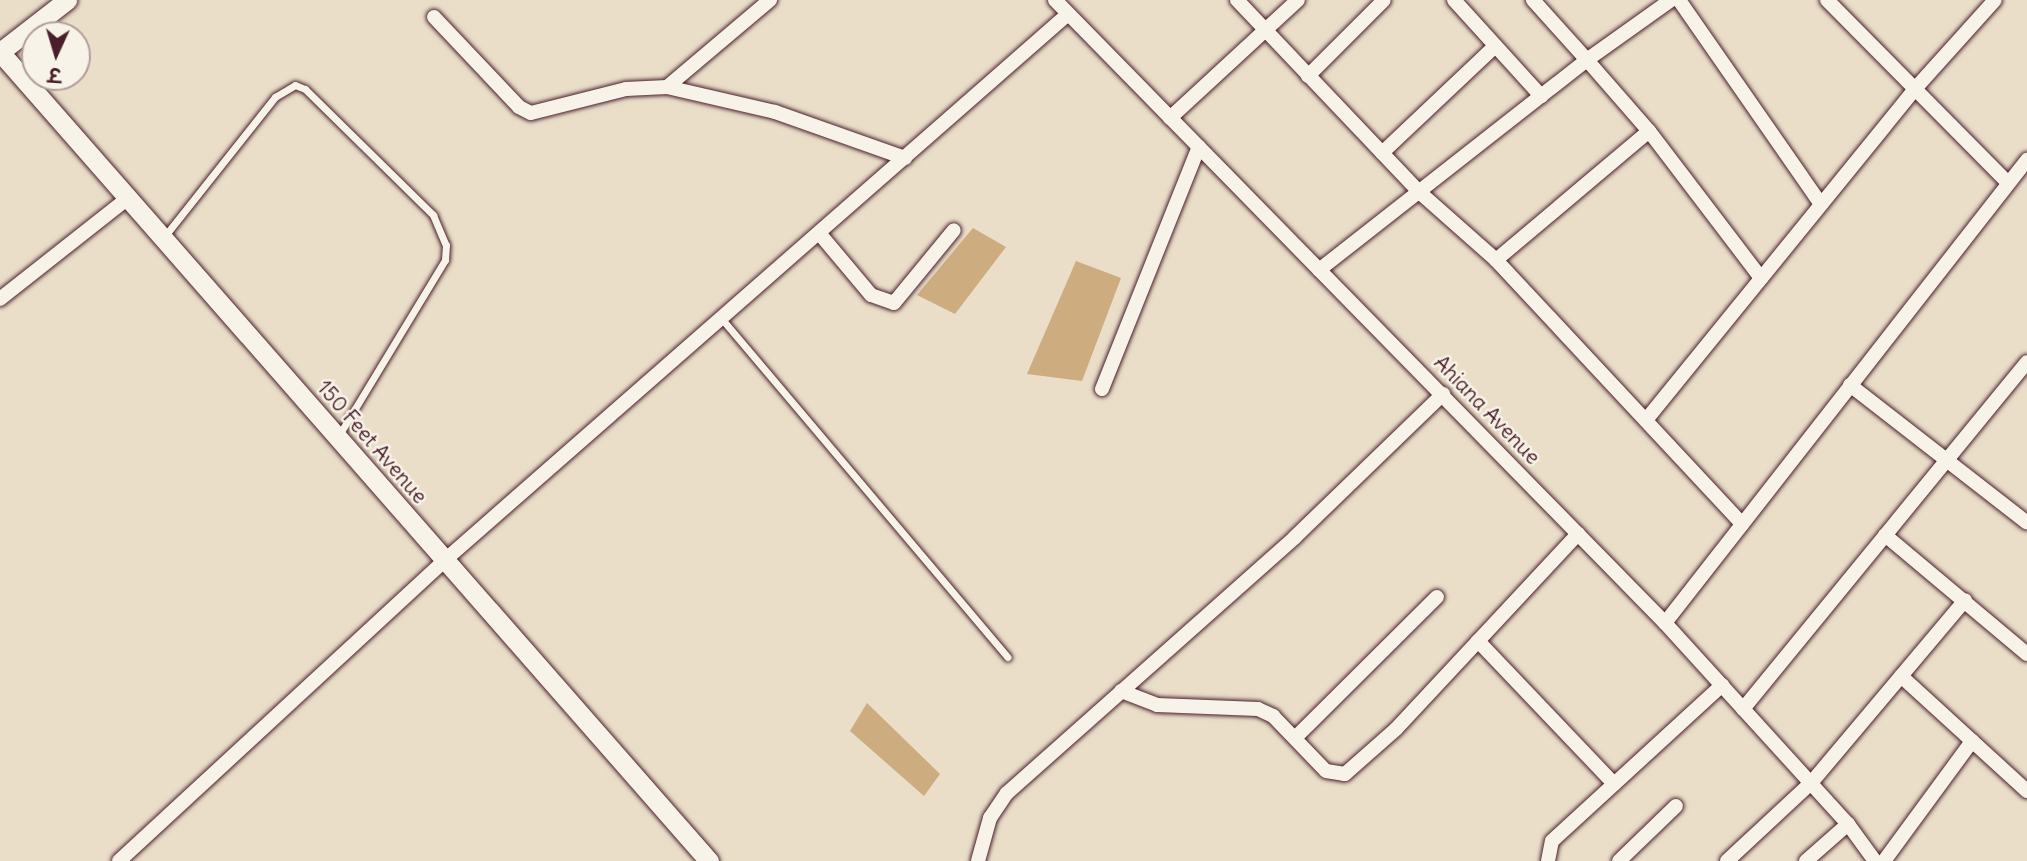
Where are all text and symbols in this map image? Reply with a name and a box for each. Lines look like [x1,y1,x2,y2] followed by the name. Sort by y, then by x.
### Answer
[21,21,91,91] north arrow
[48,63,62,87] text: उ
[1429,350,1545,470] street label: Ahiana Avenue
[312,375,432,509] street label: 150 Feet Avenue

